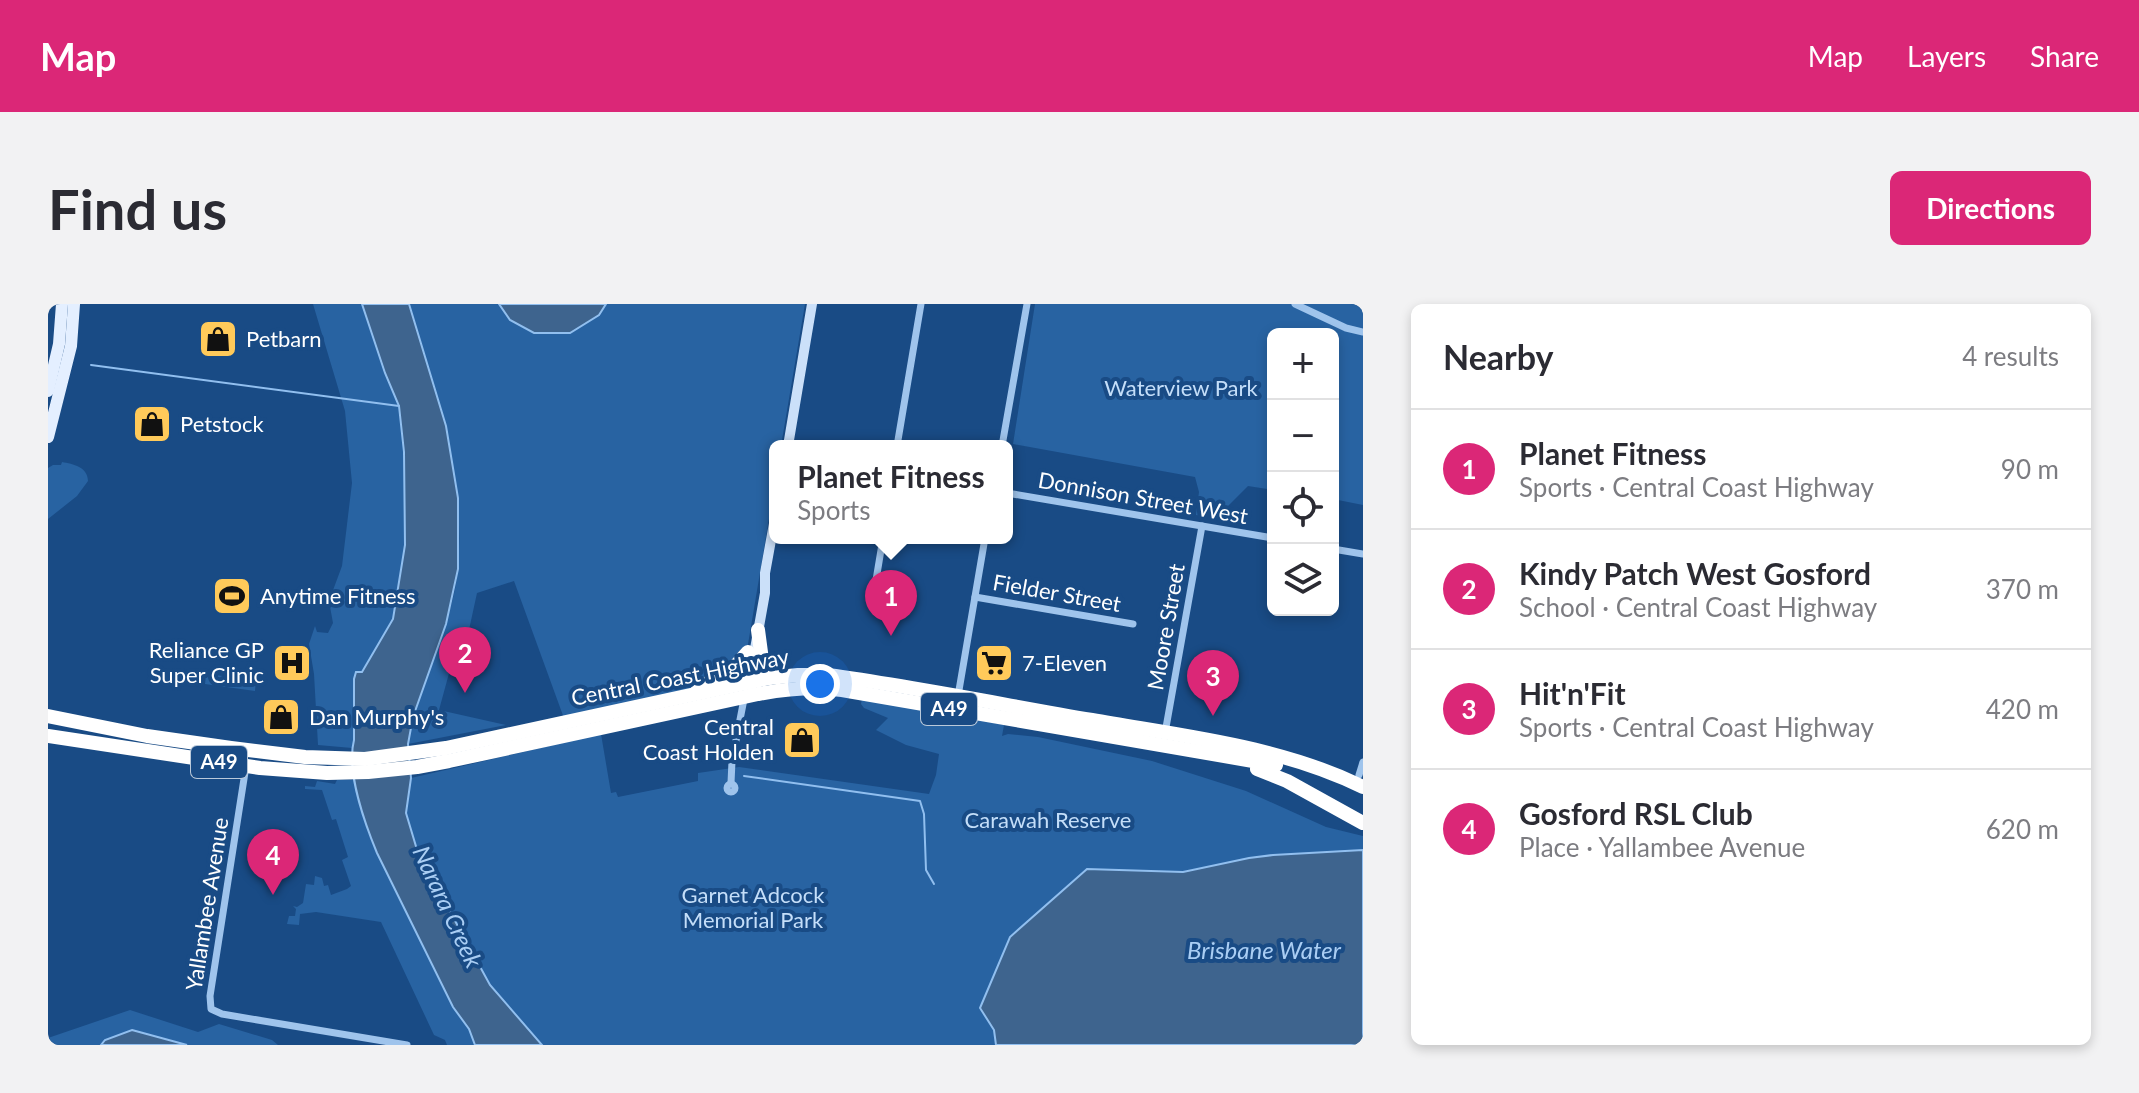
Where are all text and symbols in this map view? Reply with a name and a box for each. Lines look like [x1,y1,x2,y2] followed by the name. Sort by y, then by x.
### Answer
[40,33,116,79] text: Map
[1808,39,1863,73] text: Map
[1907,39,1986,73] text: Layers
[2030,39,2099,73] text: Share
[1890,171,2091,245] button: Directions
[48,175,227,242] text: Find us
[197,318,239,360] shop icon: Petbarn
[246,325,322,352] place label: Petbarn
[1267,328,1339,616] map controls
[1267,328,1339,400] button: +
[1443,336,1554,377] text: Nearby
[1962,340,2059,372] text: 4 results
[1104,374,1258,401] park label: Waterview Park
[1267,400,1339,472] button: −
[131,403,173,445] shop icon: Petstock
[180,410,264,437] place label: Petstock
[1519,435,1707,471] text: Planet Fitness
[769,440,1013,544] popup
[1461,453,1477,485] text: 1
[2001,453,2059,485] text: 90 m
[797,458,985,494] text: Planet Fitness
[1036,466,1250,529] street label: Donnison Street West
[1519,471,1874,503] text: Sports · Central Coast Highway
[1267,472,1339,544] button: locate
[797,494,870,526] text: Sports
[1267,544,1339,616] button: layers
[1519,555,1871,591] text: Kindy Patch West Gosford
[1141,562,1190,692] street label: Moore Street
[991,568,1123,617] street label: Fielder Street
[865,570,917,636] pin: 1
[1461,573,1477,605] text: 2
[1986,573,2059,605] text: 370 m
[211,575,253,617] sports icon: Anytime Fitness
[260,582,416,609] place label: Anytime Fitness
[1519,591,1877,623] text: School · Central Coast Highway
[439,627,491,693] pin: 2
[149,636,264,688] place label: Reliance GP Super Clinic
[271,642,313,684] hospital icon: Reliance GP Super Clinic
[569,642,792,711] street label: Central Coast Highway
[973,642,1015,684] supermarket icon: 7-Eleven
[1022,649,1107,676] place label: 7-Eleven
[1187,650,1239,716] pin: 3
[800,664,840,704] your location
[1519,675,1626,711] text: Hit'n'Fit
[921,693,977,725] road number: A49
[1461,693,1477,725] text: 3
[1986,693,2059,725] text: 420 m
[260,696,302,738] shop icon: Dan Murphy's
[309,703,444,730] place label: Dan Murphy's
[1519,711,1874,743] text: Sports · Central Coast Highway
[643,713,774,765] place label: Central Coast Holden
[781,719,823,761] shop icon: Central Coast Holden
[191,746,247,778] road number: A49
[1519,795,1753,831] text: Gosford RSL Club
[965,806,1131,833] park label: Carawah Reserve
[1461,813,1477,845] text: 4
[1986,813,2059,845] text: 620 m
[179,815,234,992] street label: Yallambee Avenue
[247,829,299,895] pin: 4
[1519,831,1805,863] text: Place · Yallambee Avenue
[408,841,489,972] water label: Narara Creek
[682,881,825,933] park label: Garnet Adcock Memorial Park
[1187,935,1342,964] water label: Brisbane Water

